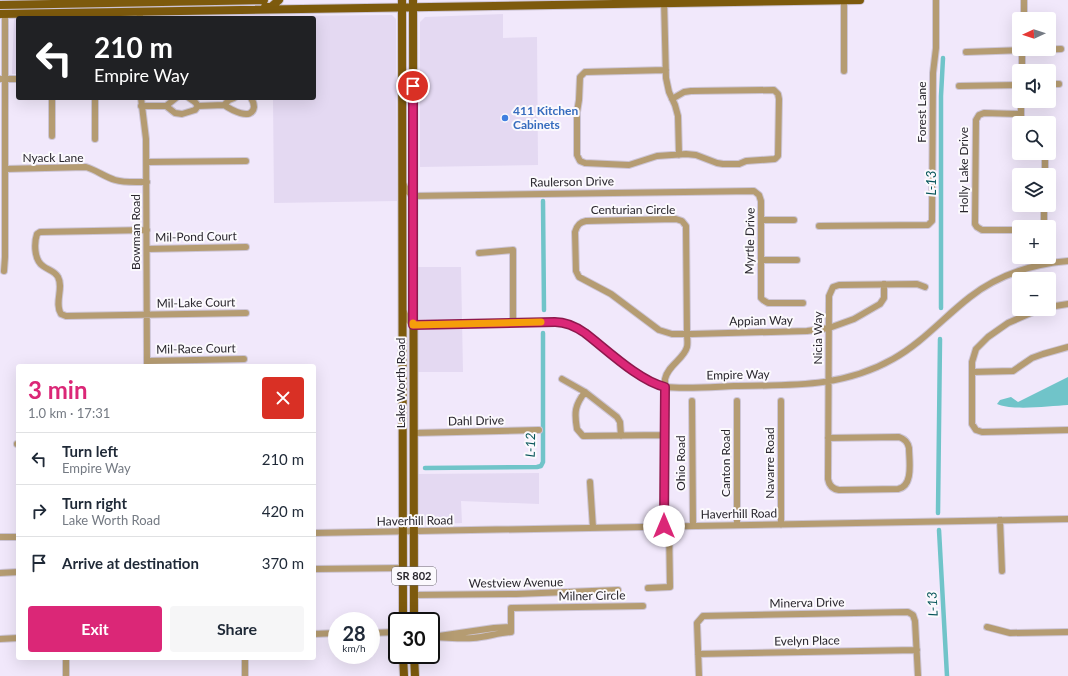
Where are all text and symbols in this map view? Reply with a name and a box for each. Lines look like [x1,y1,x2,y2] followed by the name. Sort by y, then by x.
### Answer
[1012,12,1056,56] north arrow
[1012,12,1056,316] map controls
[94,30,173,64] text: 210 m
[28,32,80,84] icon: left
[94,64,189,86] text: Empire Way
[1012,64,1056,108] button: sound
[396,69,430,103] pin
[402,75,424,97] icon: arrive
[914,81,929,143] street label: Forest Lane
[513,103,578,132] place label: 411 Kitchen Cabinets
[500,113,510,123] marker: 411 Kitchen Cabinets
[1012,116,1056,160] button: search
[956,127,971,213] street label: Holly Lake Drive
[22,150,84,165] street label: Nyack Lane
[1012,168,1056,212] button: layers
[923,171,939,195] water label: L-13
[530,173,614,190] street label: Raulerson Drive
[128,194,143,270] street label: Bowman Road
[591,202,675,217] street label: Centurian Circle
[741,208,758,274] street label: Myrtle Drive
[1012,220,1056,264] button: +
[155,228,238,245] street label: Mil-Pond Court
[1012,272,1056,316] button: −
[157,294,236,311] street label: Mil-Lake Court
[810,311,825,365] street label: Nicia Way
[729,312,794,329] street label: Appian Way
[393,338,408,428] street label: Lake Worth Road
[156,340,237,357] street label: Mil-Race Court
[706,366,771,383] street label: Empire Way
[28,375,88,404] text: 3 min
[262,377,304,419] button: close
[28,405,110,421] text: 1.0 km · 17:31
[448,413,504,428] street label: Dahl Drive
[762,427,777,499] street label: Navarre Road
[718,429,733,497] street label: Canton Road
[522,432,538,458] water label: L-12
[673,435,688,491] street label: Ohio Road
[62,442,118,460] text: Turn left
[28,448,50,470] icon: left
[262,450,304,468] text: 210 m
[62,460,131,476] text: Empire Way
[62,494,127,512] text: Turn right
[28,500,50,522] icon: right
[262,502,304,520] text: 420 m
[643,505,685,547] position arrow
[701,505,777,522] street label: Haverhill Road
[62,512,160,528] text: Lake Worth Road
[377,512,453,529] street label: Haverhill Road
[28,552,50,574] icon: arrive
[62,554,199,572] text: Arrive at destination
[262,554,304,572] text: 370 m
[392,567,436,585] road number: SR 802
[469,574,563,591] street label: Westview Avenue
[558,587,626,604] street label: Milner Circle
[923,591,941,617] water label: L-13
[769,594,845,611] street label: Minerva Drive
[28,606,162,652] button: Exit
[170,606,304,652] button: Share
[388,612,440,664] speed limit sign: 30
[342,621,366,645] text: 28
[774,632,840,649] street label: Evelyn Place
[342,642,366,654] text: km/h

